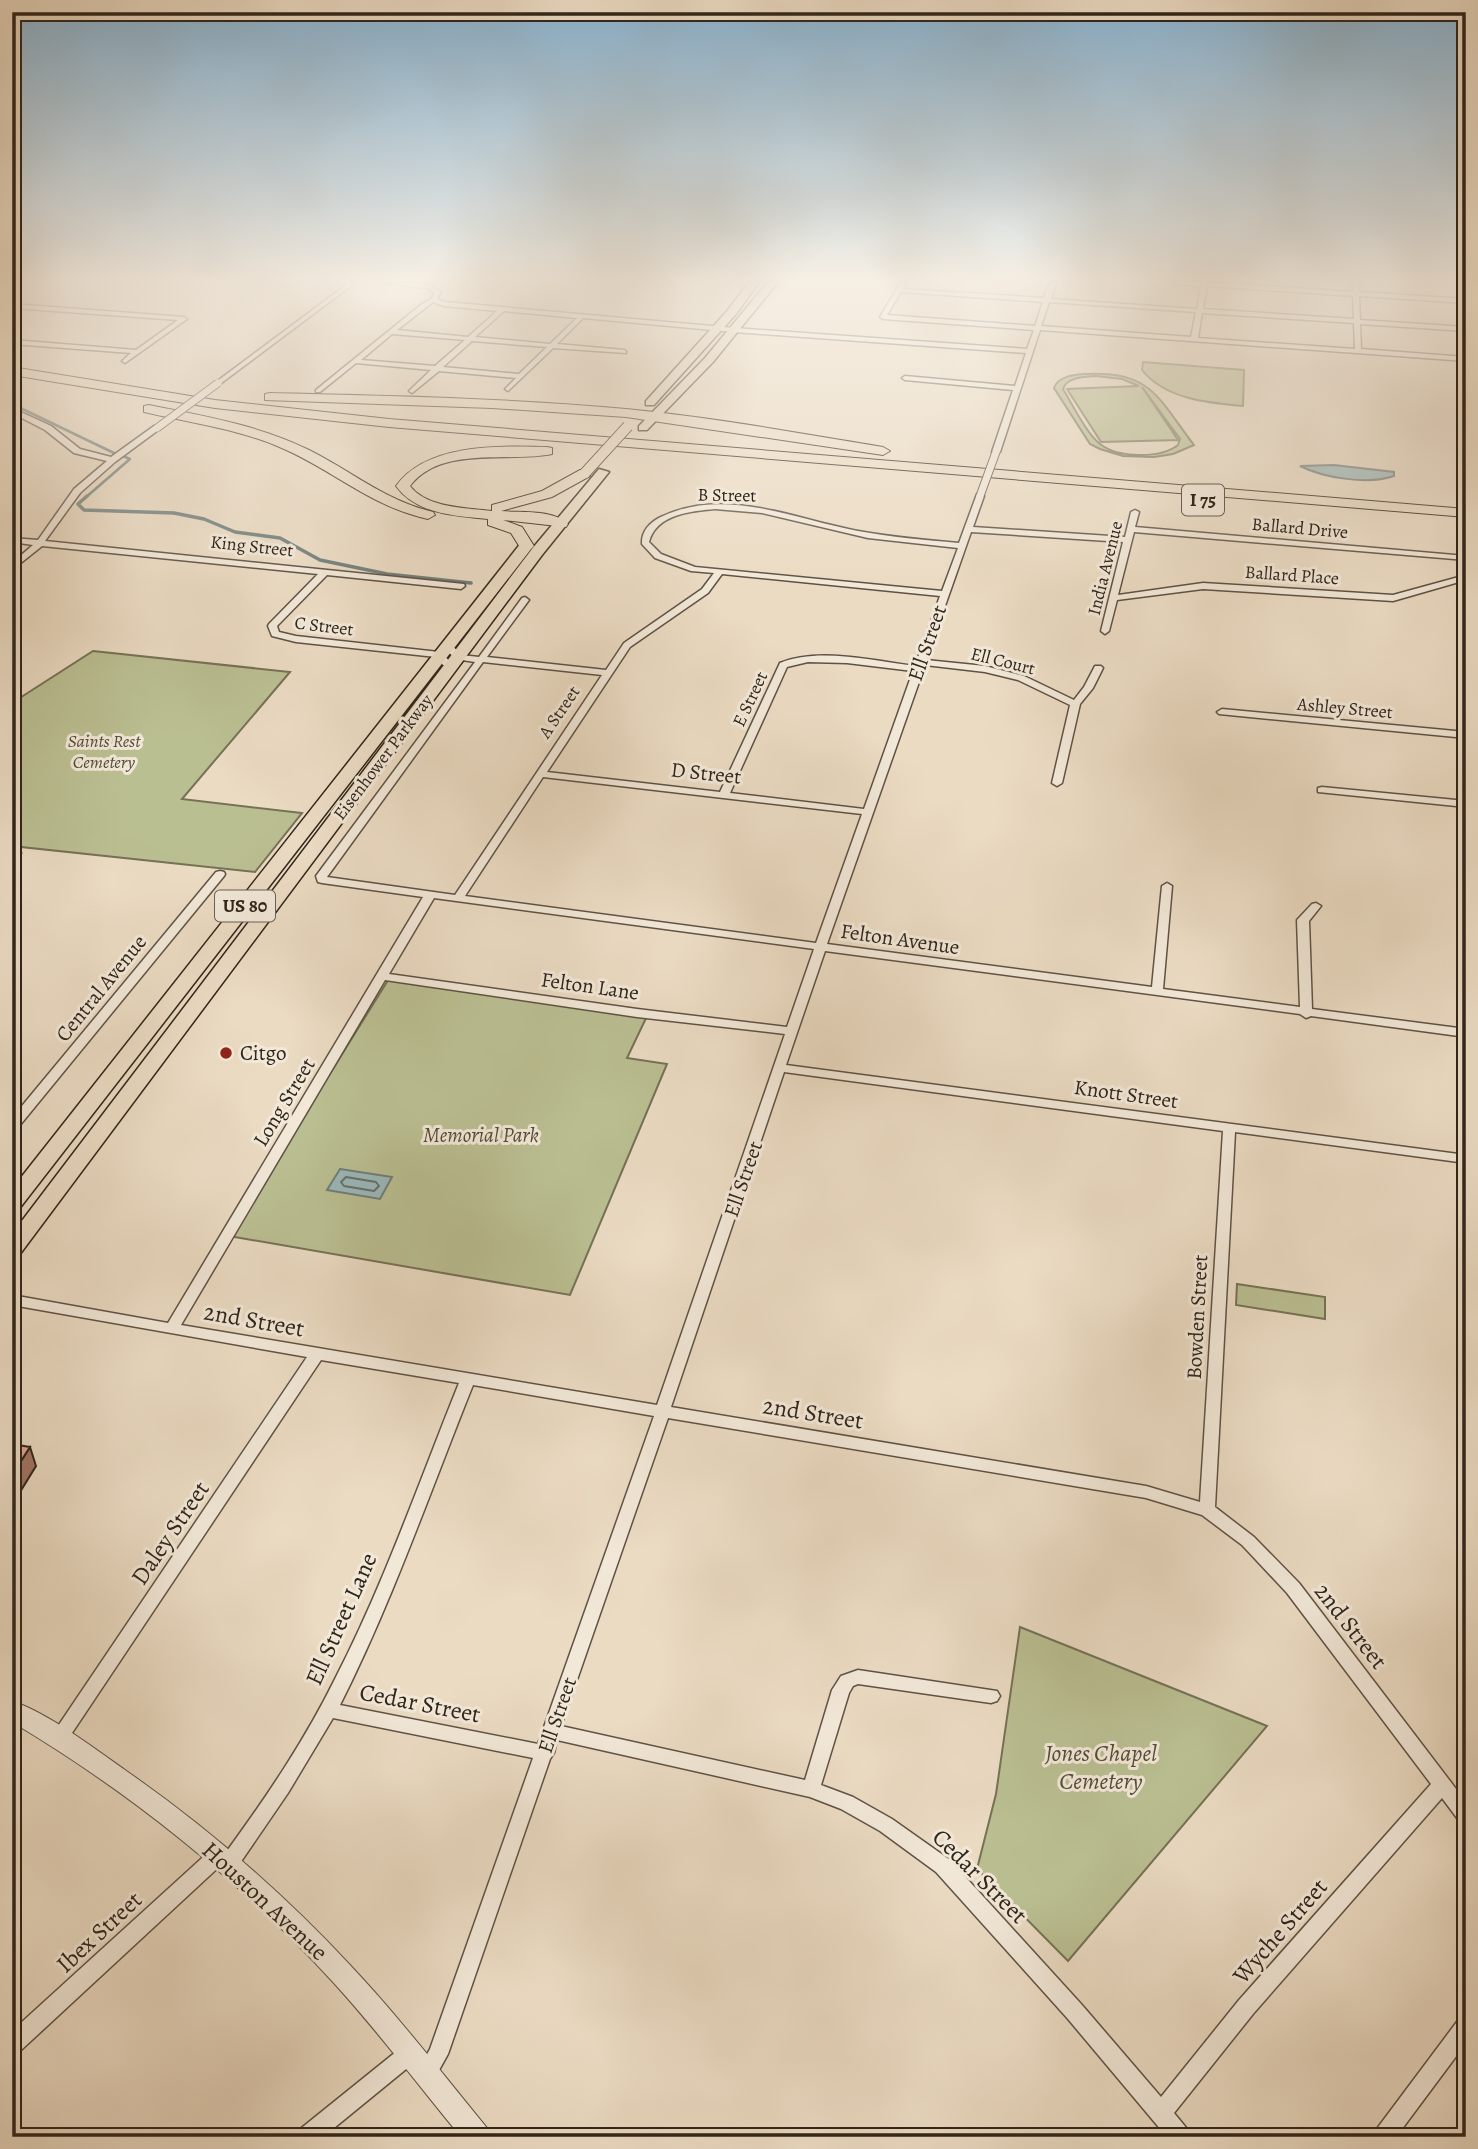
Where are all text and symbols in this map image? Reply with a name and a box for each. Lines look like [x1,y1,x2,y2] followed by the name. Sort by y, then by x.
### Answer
[698,482,757,508] street label: B Street
[1182,485,1224,516] road number: I 75
[1251,512,1349,544] street label: Ballard Drive
[1082,518,1128,618] street label: India Avenue
[209,530,295,562] street label: King Street
[1244,560,1340,590] street label: Ballard Place
[901,601,953,685] street label: Ell Street
[293,610,355,642] street label: C Street
[968,641,1038,681] street label: Ell Court
[727,667,773,731] street label: E Street
[532,681,585,744] street label: A Street
[328,688,439,825] street label: Eisenhower Parkway
[1295,692,1394,724] street label: Ashley Street
[68,729,141,774] park label: Saints Rest Cemetery
[669,755,743,791] street label: D Street
[215,890,275,922] road number: US 80
[839,917,961,961] street label: Felton Avenue
[49,929,153,1047] street label: Central Avenue
[539,965,641,1007] street label: Felton Lane
[240,1039,287,1067] place label: Citgo
[218,1045,234,1061] marker: Citgo
[247,1052,322,1152] street label: Long Street
[1072,1073,1180,1115] street label: Knott Street
[423,1121,539,1149] park label: Memorial Park
[717,1137,769,1221] street label: Ell Street
[1180,1254,1214,1380] street label: Bowden Street
[201,1295,307,1345] street label: 2nd Street
[761,1389,866,1437] street label: 2nd Street
[123,1475,217,1591] street label: Daley Street
[298,1548,384,1690] street label: Ell Street Lane
[1307,1576,1395,1676] street label: 2nd Street
[531,1673,583,1757] street label: Ell Street
[357,1676,483,1730] street label: Cedar Street
[1044,1737,1157,1797] park label: Jones Chapel Cemetery
[925,1821,1035,1931] street label: Cedar Street
[195,1834,335,1968] street label: Houston Avenue
[1225,1872,1335,1991] street label: Wyche Street
[49,1884,149,1980] street label: Ibex Street

